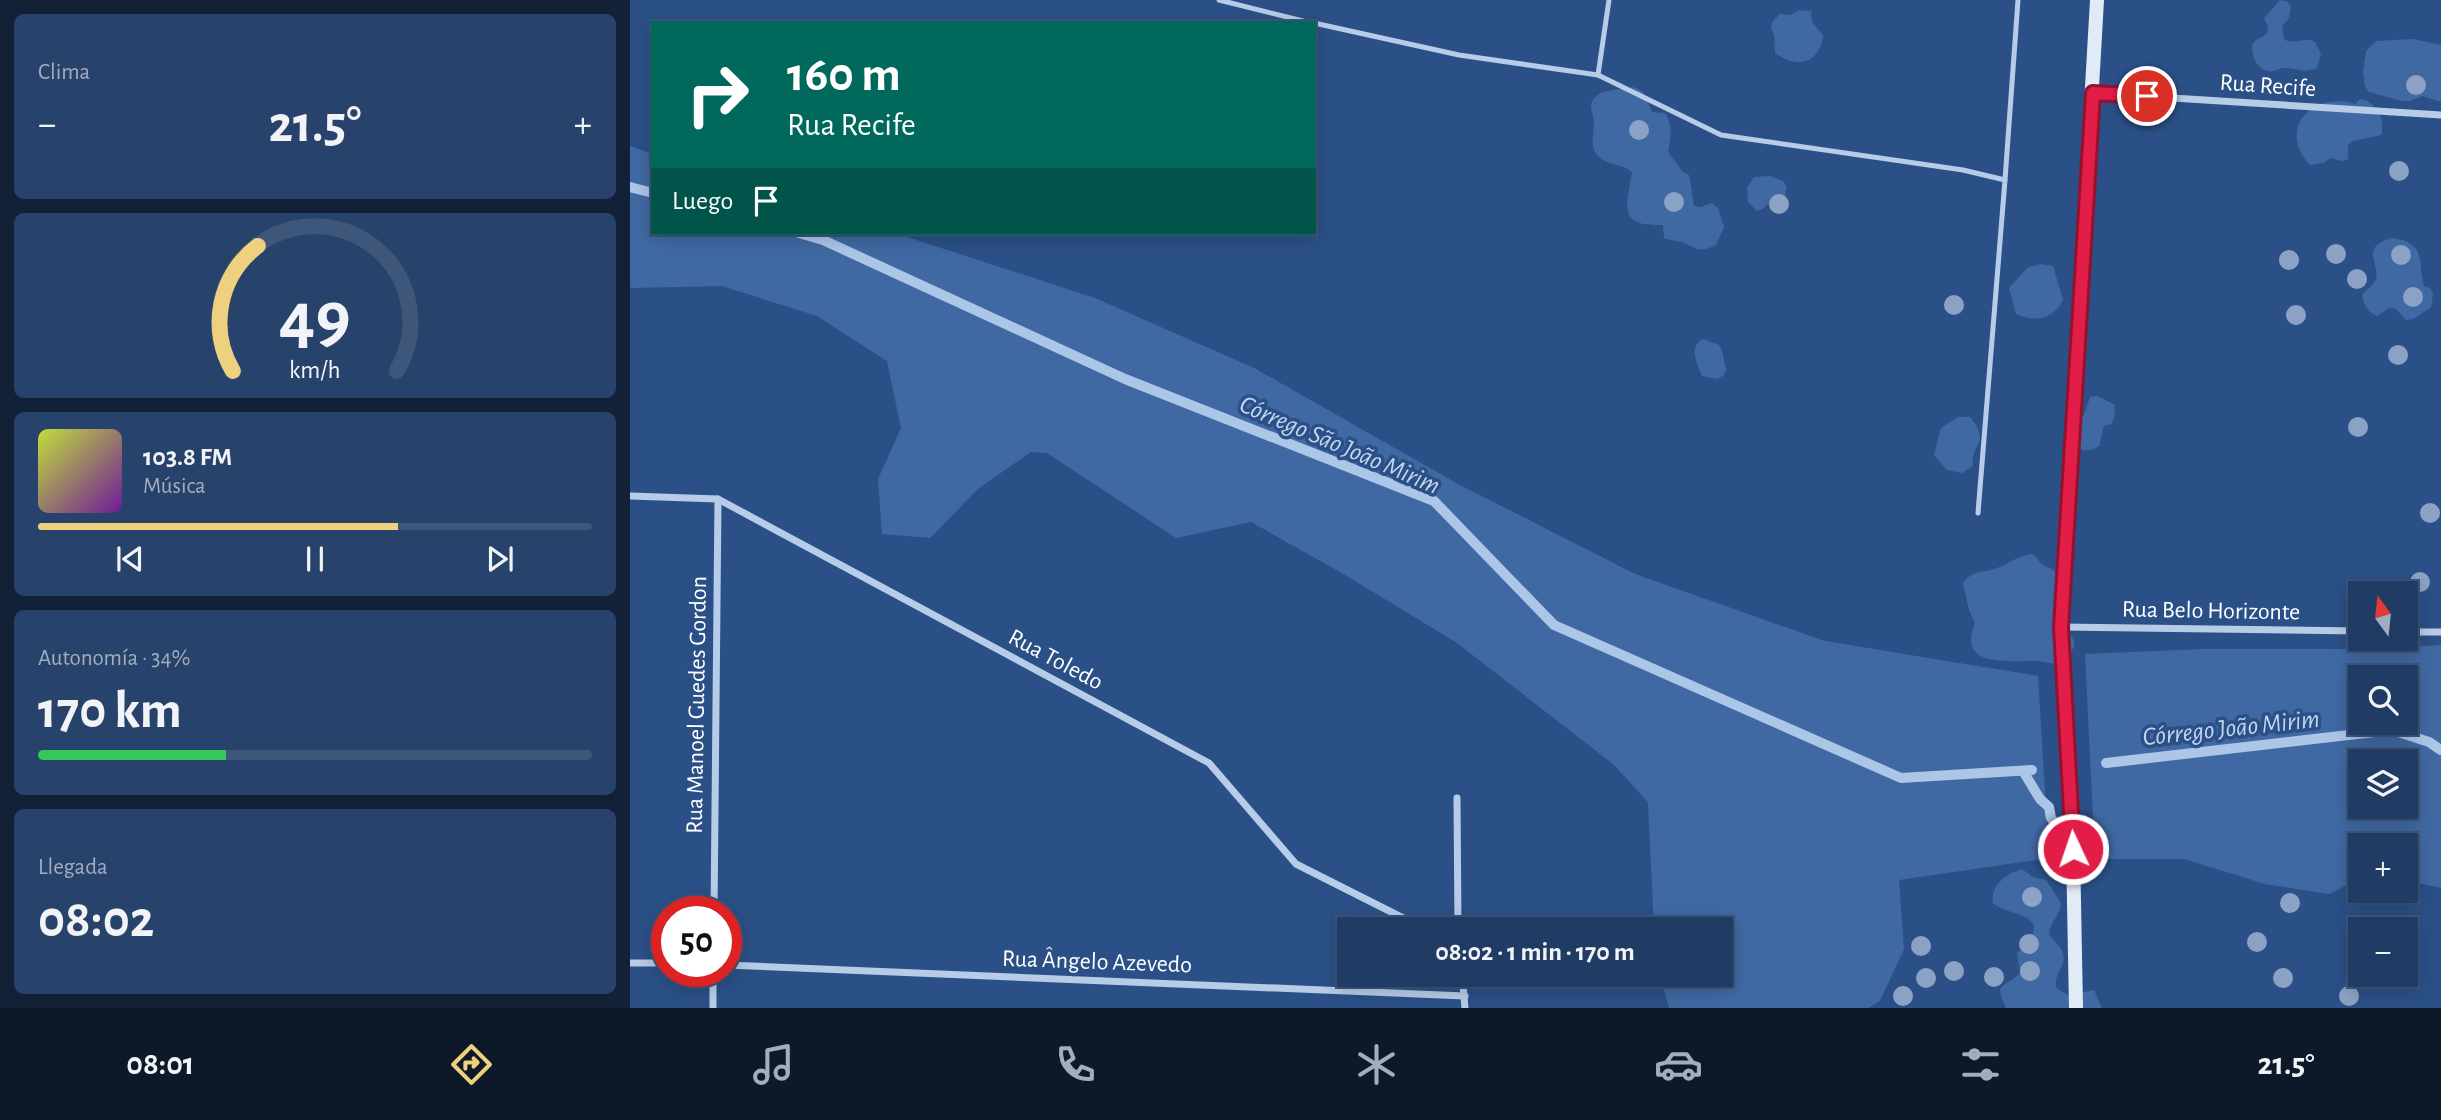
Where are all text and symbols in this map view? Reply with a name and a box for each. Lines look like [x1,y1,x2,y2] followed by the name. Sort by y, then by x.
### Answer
[672,49,763,140] icon: right
[787,51,901,100] text: 160 m
[38,61,90,84] text: Clima
[2117,66,2177,126] pin
[2219,71,2317,101] street label: Rua Recife
[2128,77,2166,115] icon: arrive
[269,99,361,151] text: 21.5°
[38,106,56,144] text: −
[574,106,592,144] text: +
[787,109,916,141] text: Rua Recife
[747,182,785,220] icon: arrive
[672,188,733,214] text: Luego
[279,284,351,357] text: 49
[289,358,341,383] text: km/h
[1236,391,1444,499] water label: Córrego São João Mirim
[143,444,232,470] text: 103.8 FM
[143,475,206,498] text: Música
[111,540,149,578] icon: previous
[296,540,334,578] icon: pause
[481,540,519,578] icon: next
[683,576,711,834] street label: Rua Manoel Guedes Gordon
[2348,581,2418,651] north arrow
[2348,581,2418,987] map controls
[2122,597,2300,625] street label: Rua Belo Horizonte
[1004,625,1107,695] street label: Rua Toledo
[38,647,191,670] text: Autonomía · 34%
[2348,665,2418,735] button: search
[38,685,182,737] text: 170 km
[2141,706,2321,750] water label: Córrego João Mirim
[2348,749,2418,819] button: layers
[2036,812,2110,886] position arrow
[2348,833,2418,903] button: +
[38,856,108,879] text: Llegada
[38,894,154,946] text: 08:02
[651,896,742,987] speed limit sign: 50
[2348,917,2418,987] button: −
[1435,939,1635,965] text: 08:02 · 1 min · 170 m
[1002,945,1192,977] street label: Rua Ângelo Azevedo
[447,1040,496,1089] icon: directions
[749,1040,798,1089] icon: music
[1051,1040,1100,1089] icon: phone
[1352,1040,1401,1089] icon: climate
[1654,1040,1703,1089] icon: car
[1956,1040,2005,1089] icon: filters
[126,1048,194,1080] text: 08:01
[2257,1048,2315,1080] text: 21.5°

